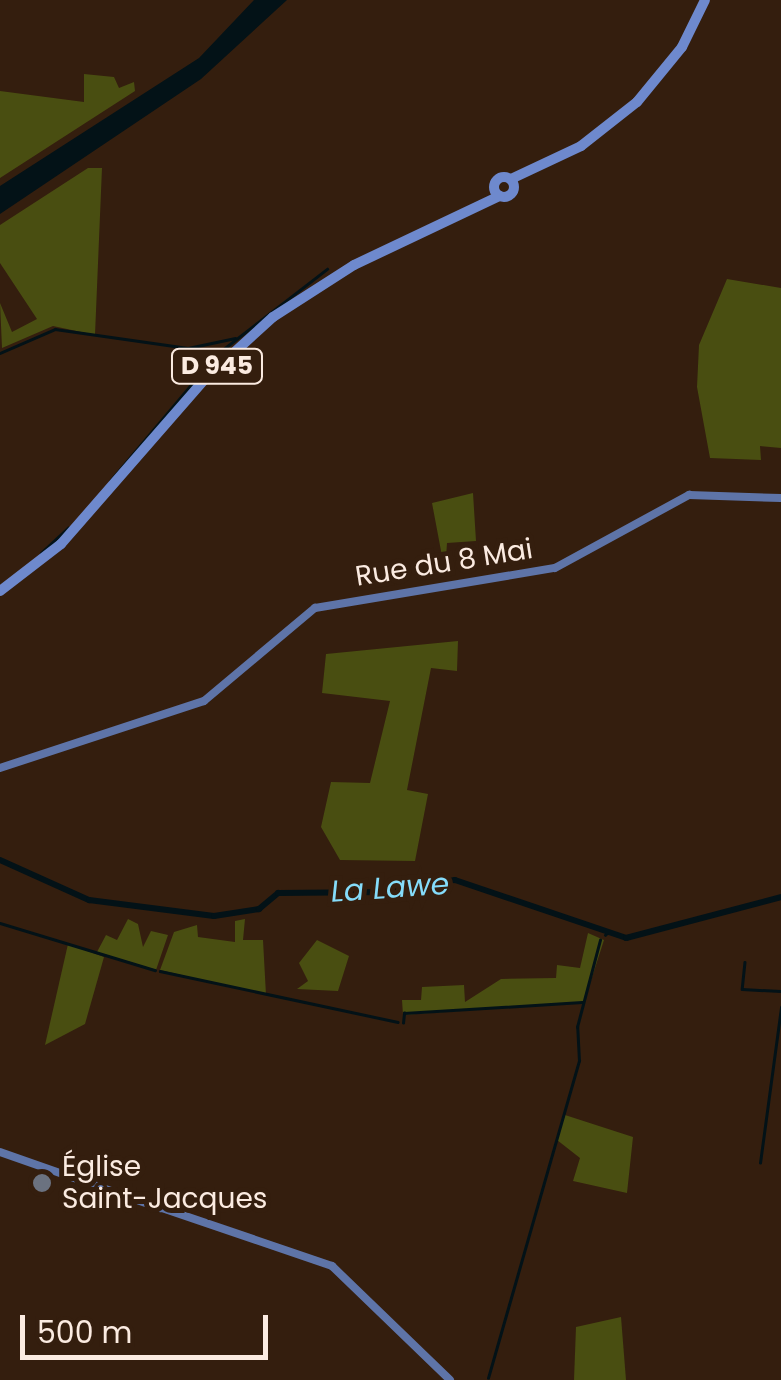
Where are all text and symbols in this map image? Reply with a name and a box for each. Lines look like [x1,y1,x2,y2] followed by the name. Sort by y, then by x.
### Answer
[170,346,264,386] road number: D 945
[353,532,535,594] street label: Rue du 8 Mai
[330,866,450,910] water label: La Lawe
[62,1150,267,1216] place label: Église Saint-Jacques
[31,1172,53,1194] marker: Église Saint-Jacques
[25,1295,272,1357] scale bar
[37,1311,132,1354] text: 500 m

